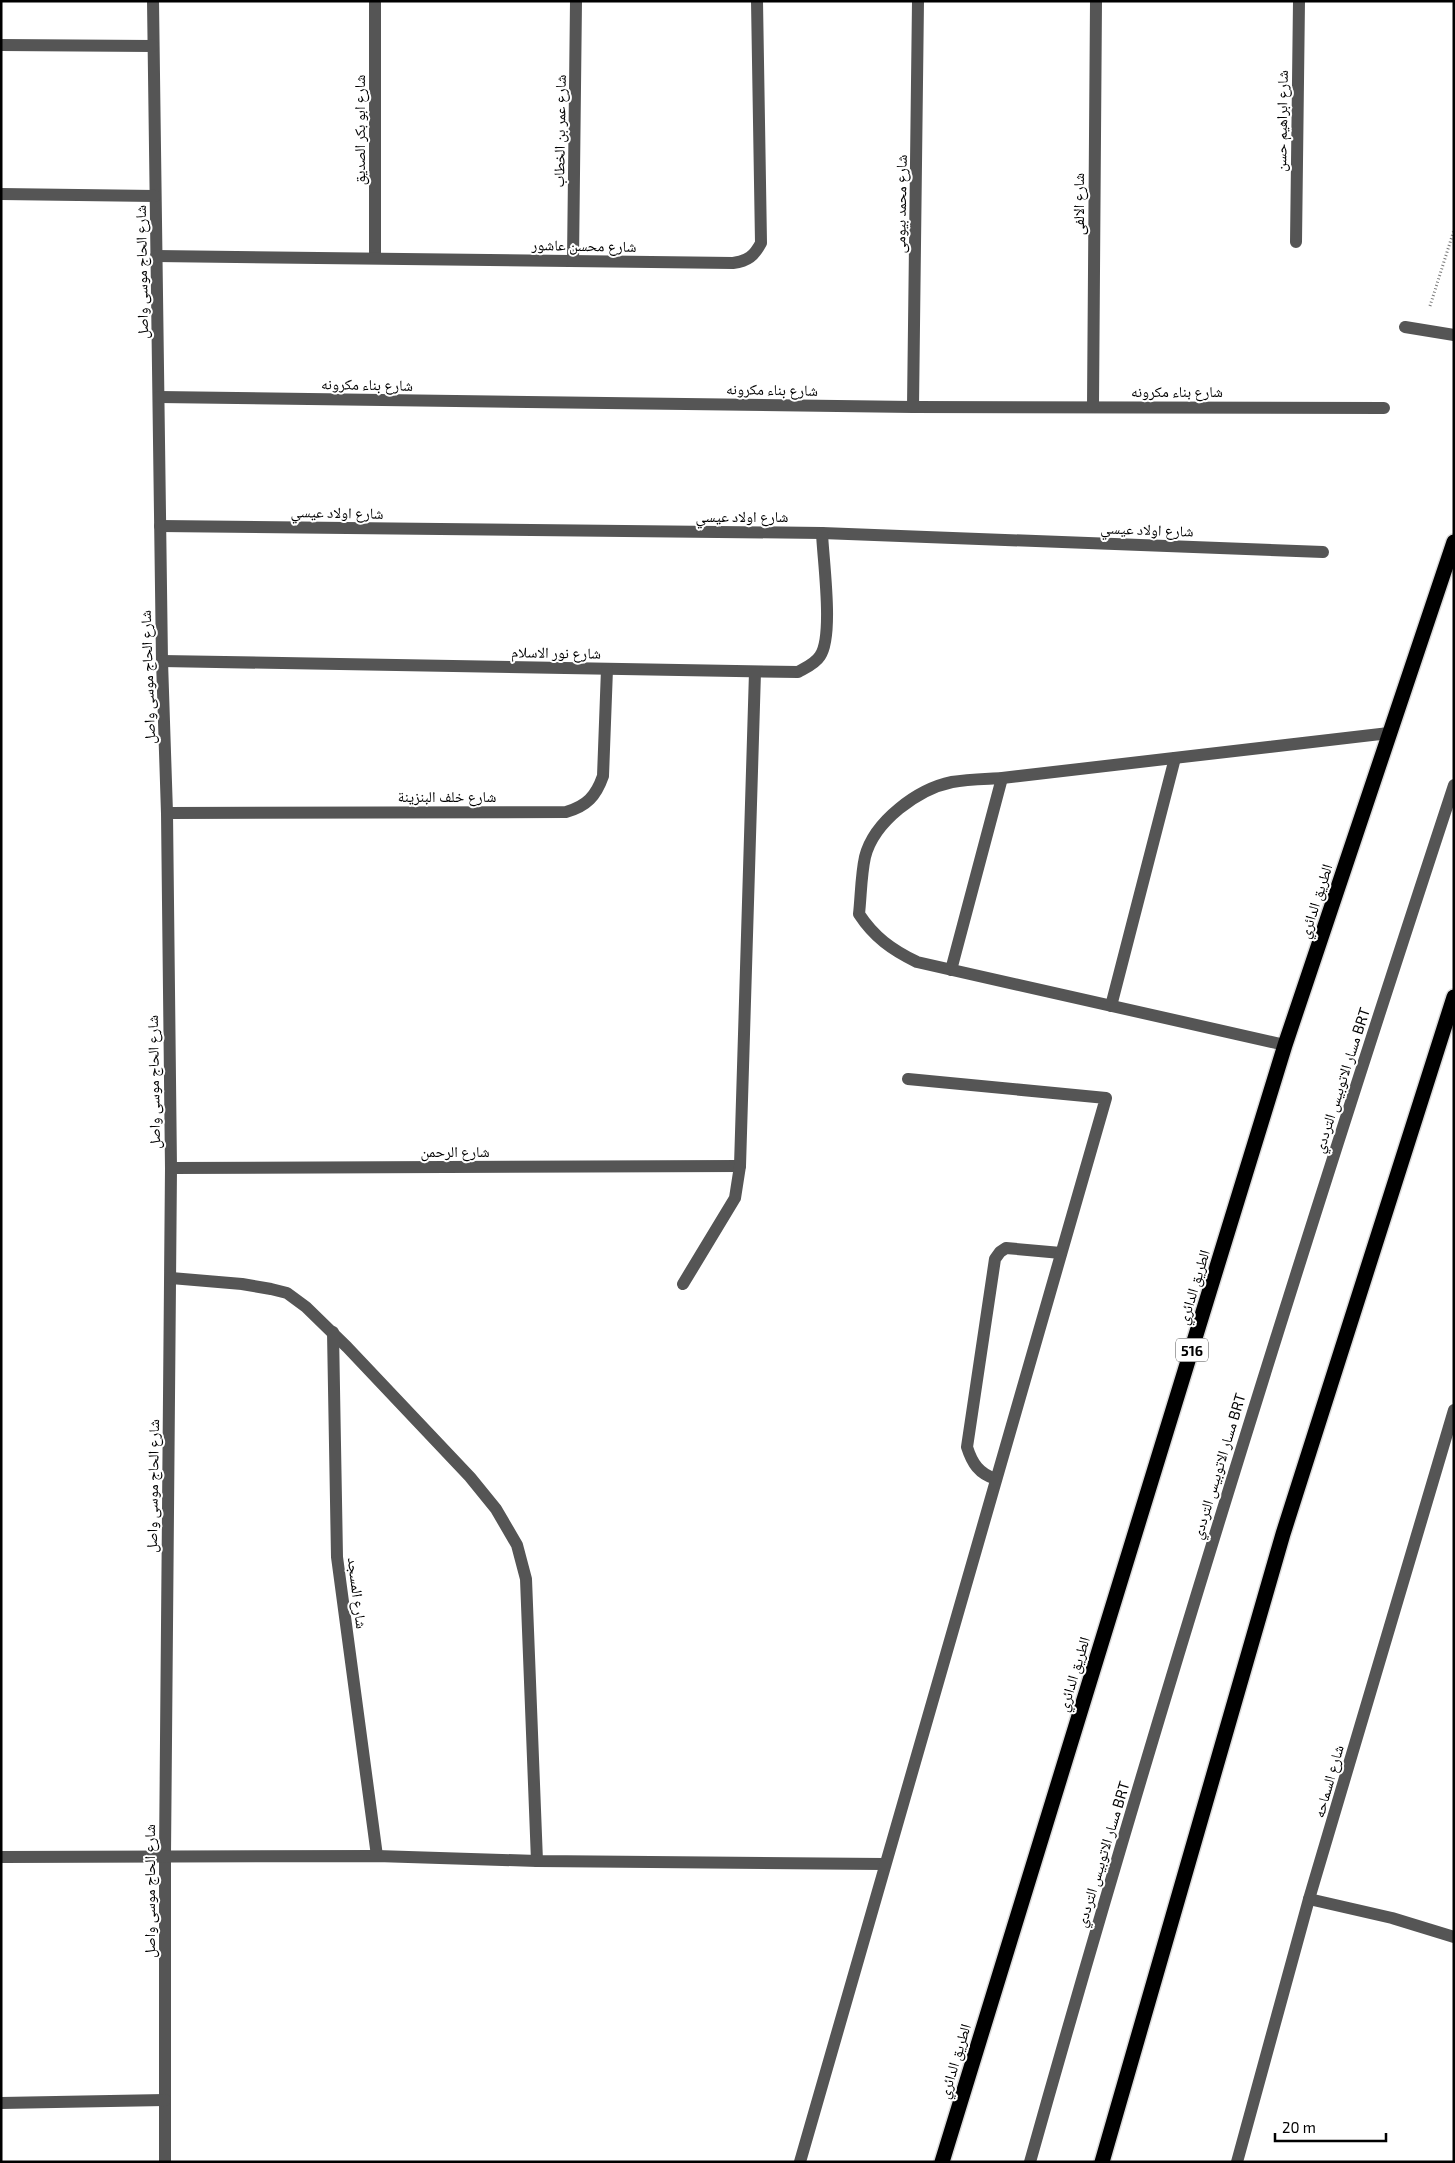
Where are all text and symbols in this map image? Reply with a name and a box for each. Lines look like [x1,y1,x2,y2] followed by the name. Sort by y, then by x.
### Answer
[1271,70,1293,172] street label: شارع ابراهيم حسن
[549,74,571,188] street label: شارع عمر بن الخطاب
[350,75,370,185] street label: شارع ابو بكر الصديق
[890,154,912,254] street label: شارع محمد بيومى
[1069,173,1089,235] street label: شارع الالفى
[131,205,153,339] street label: شارع الحاج موسى واصل
[530,235,637,257] street label: شارع محسن عاشور
[321,374,413,396] street label: شارع بناء مكرونه
[726,379,818,401] street label: شارع بناء مكرونه
[1131,382,1223,402] street label: شارع بناء مكرونه
[290,502,384,526] street label: شارع اولاد عيسي
[695,507,789,529] street label: شارع اولاد عيسي
[1100,518,1194,543] street label: شارع اولاد عيسي
[136,610,160,744] street label: شارع الحاج موسى واصل
[511,642,601,664] street label: شارع نور الاسلام
[398,787,496,807] street label: شارع خلف البنزينة
[1295,861,1339,942] street label: الطريق الدائري
[1309,1005,1377,1156] street label: مسار الاتوبيس الترددي BRT
[143,1015,165,1149] street label: شارع الحاج موسى واصل
[420,1142,490,1162] street label: شارع الرحمن
[1173,1247,1217,1328] street label: الطريق الدائري
[1176,1338,1208,1362] road number: 516
[1187,1391,1253,1542] street label: مسار الاتوبيس الترددي BRT
[142,1419,164,1553] street label: شارع الحاج موسى واصل
[343,1556,371,1630] street label: شارع المسجد
[1053,1634,1097,1715] street label: الطريق الدائري
[1309,1742,1349,1820] street label: شارع السماحه
[1071,1779,1137,1930] street label: مسار الاتوبيس الترددي BRT
[140,1824,160,1958] street label: شارع الحاج موسى واصل
[934,2021,978,2102] street label: الطريق الدائري
[1275,2110,1386,2142] scale bar
[1282,2118,1316,2136] text: 20 m

